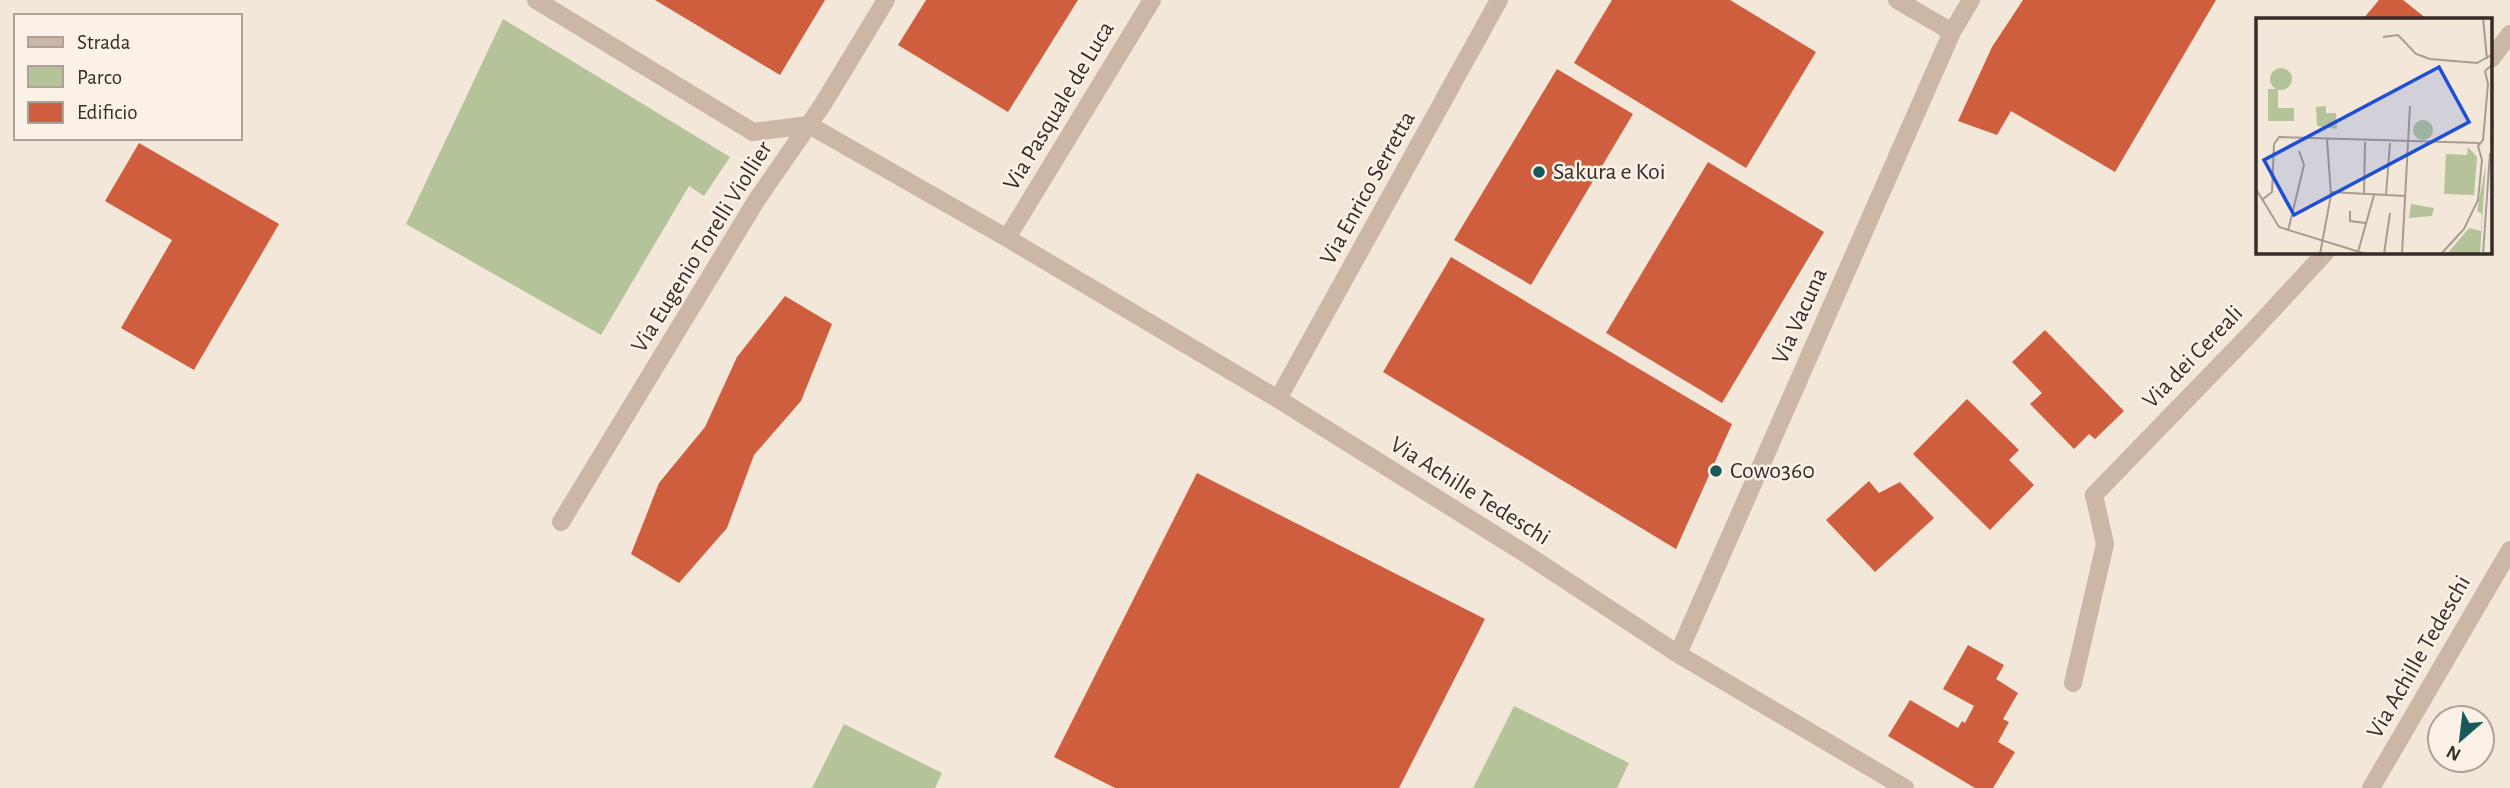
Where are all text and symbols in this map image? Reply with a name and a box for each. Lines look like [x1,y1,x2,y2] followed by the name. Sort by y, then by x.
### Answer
[14,14,242,140] legend
[999,17,1119,195] street label: Via Pasquale de Luca
[2256,18,2492,254] inset map
[77,32,131,53] text: Strada
[77,67,122,88] text: Parco
[77,102,138,123] text: Edificio
[1316,107,1420,269] street label: Via Enrico Serretta
[627,137,777,357] street label: Via Eugenio Torelli Viollier
[1553,160,1666,184] place label: Sakura e Koi
[1531,164,1547,180] marker: Sakura e Koi
[1768,264,1832,368] street label: Via Vacuna
[2138,301,2248,413] street label: Via dei Cereali
[1386,432,1554,550] street label: Via Achille Tedeschi
[1730,459,1815,483] place label: Cowo360
[1708,463,1724,479] marker: Cowo360
[2363,572,2475,742] street label: Via Achille Tedeschi
[2426,704,2496,774] north arrow
[2443,741,2464,764] text: N

